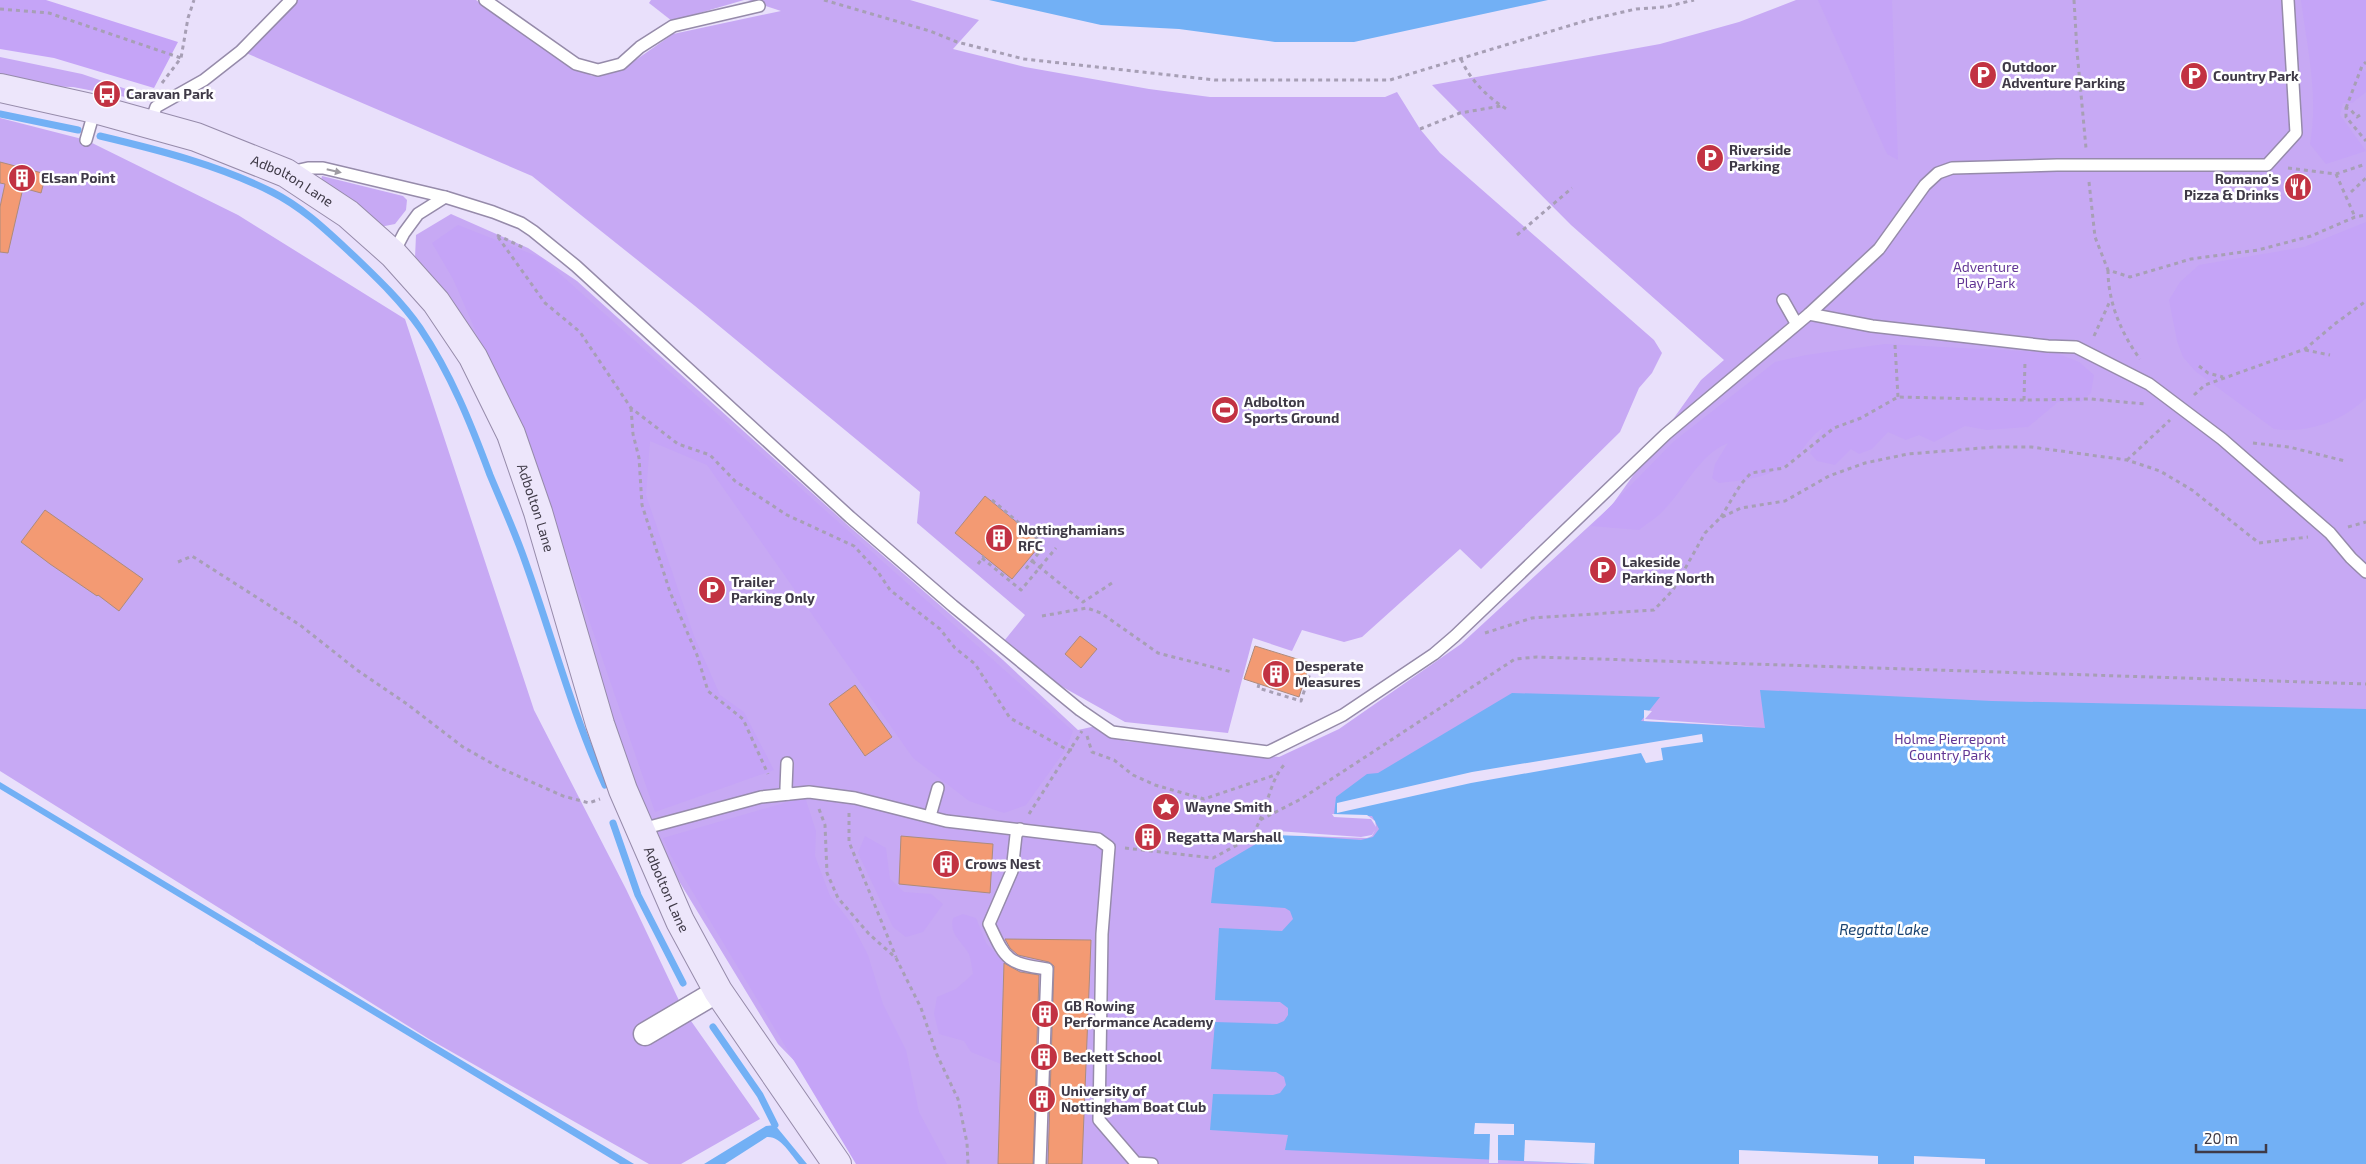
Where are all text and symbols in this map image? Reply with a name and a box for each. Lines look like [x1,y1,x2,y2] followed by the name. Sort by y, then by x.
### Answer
[2002,58,2125,91] place label: Outdoor Adventure Parking
[1968,60,1998,90] parking icon: Outdoor Adventure Parking
[2179,61,2209,91] parking icon: Country Park
[2213,67,2299,84] place label: Country Park
[92,79,122,109] bus stop icon: Caravan Park
[126,85,214,102] place label: Caravan Park
[1729,141,1791,174] place label: Riverside Parking
[1695,143,1725,173] parking icon: Riverside Parking
[249,151,337,210] street label: Adbolton Lane
[7,163,37,193] building icon: Elsan Point
[326,167,341,175] one-way arrow
[41,169,116,186] place label: Elsan Point
[2184,170,2279,203] place label: Romano's Pizza & Drinks
[2283,172,2313,202] restaurant icon: Romano's Pizza & Drinks
[1953,258,2019,291] park label: Adventure Play Park
[1244,393,1339,426] place label: Adbolton Sports Ground
[1210,395,1240,425] sports icon: Adbolton Sports Ground
[514,461,558,554] street label: Adbolton Lane
[1018,521,1125,554] place label: Nottinghamians RFC
[984,523,1014,553] building icon: Nottinghamians RFC
[1622,553,1714,586] place label: Lakeside Parking North
[1588,555,1618,585] parking icon: Lakeside Parking North
[731,573,815,606] place label: Trailer Parking Only
[697,575,727,605] parking icon: Trailer Parking Only
[1295,657,1364,690] place label: Desperate Measures
[1261,659,1291,689] building icon: Desperate Measures
[1894,730,2006,763] park label: Holme Pierrepont Country Park
[1151,792,1181,822] place icon: Wayne Smith
[1185,798,1272,815] place label: Wayne Smith
[1133,822,1163,852] building icon: Regatta Marshall
[1167,828,1283,845] place label: Regatta Marshall
[641,844,693,935] street label: Adbolton Lane
[931,849,961,879] building icon: Crows Nest
[965,855,1041,872] place label: Crows Nest
[1839,920,1929,938] water label: Regatta Lake
[1064,997,1213,1030] place label: GB Rowing Performance Academy
[1030,999,1060,1029] building icon: GB Rowing Performance Academy
[1029,1042,1059,1072] building icon: Beckett School
[1063,1048,1162,1065] place label: Beckett School
[1061,1082,1206,1115] place label: University of Nottingham Boat Club
[1027,1084,1057,1114] building icon: University of Nottingham Boat Club
[2196,1122,2266,1154] scale bar
[2204,1129,2238,1147] text: 20 m

